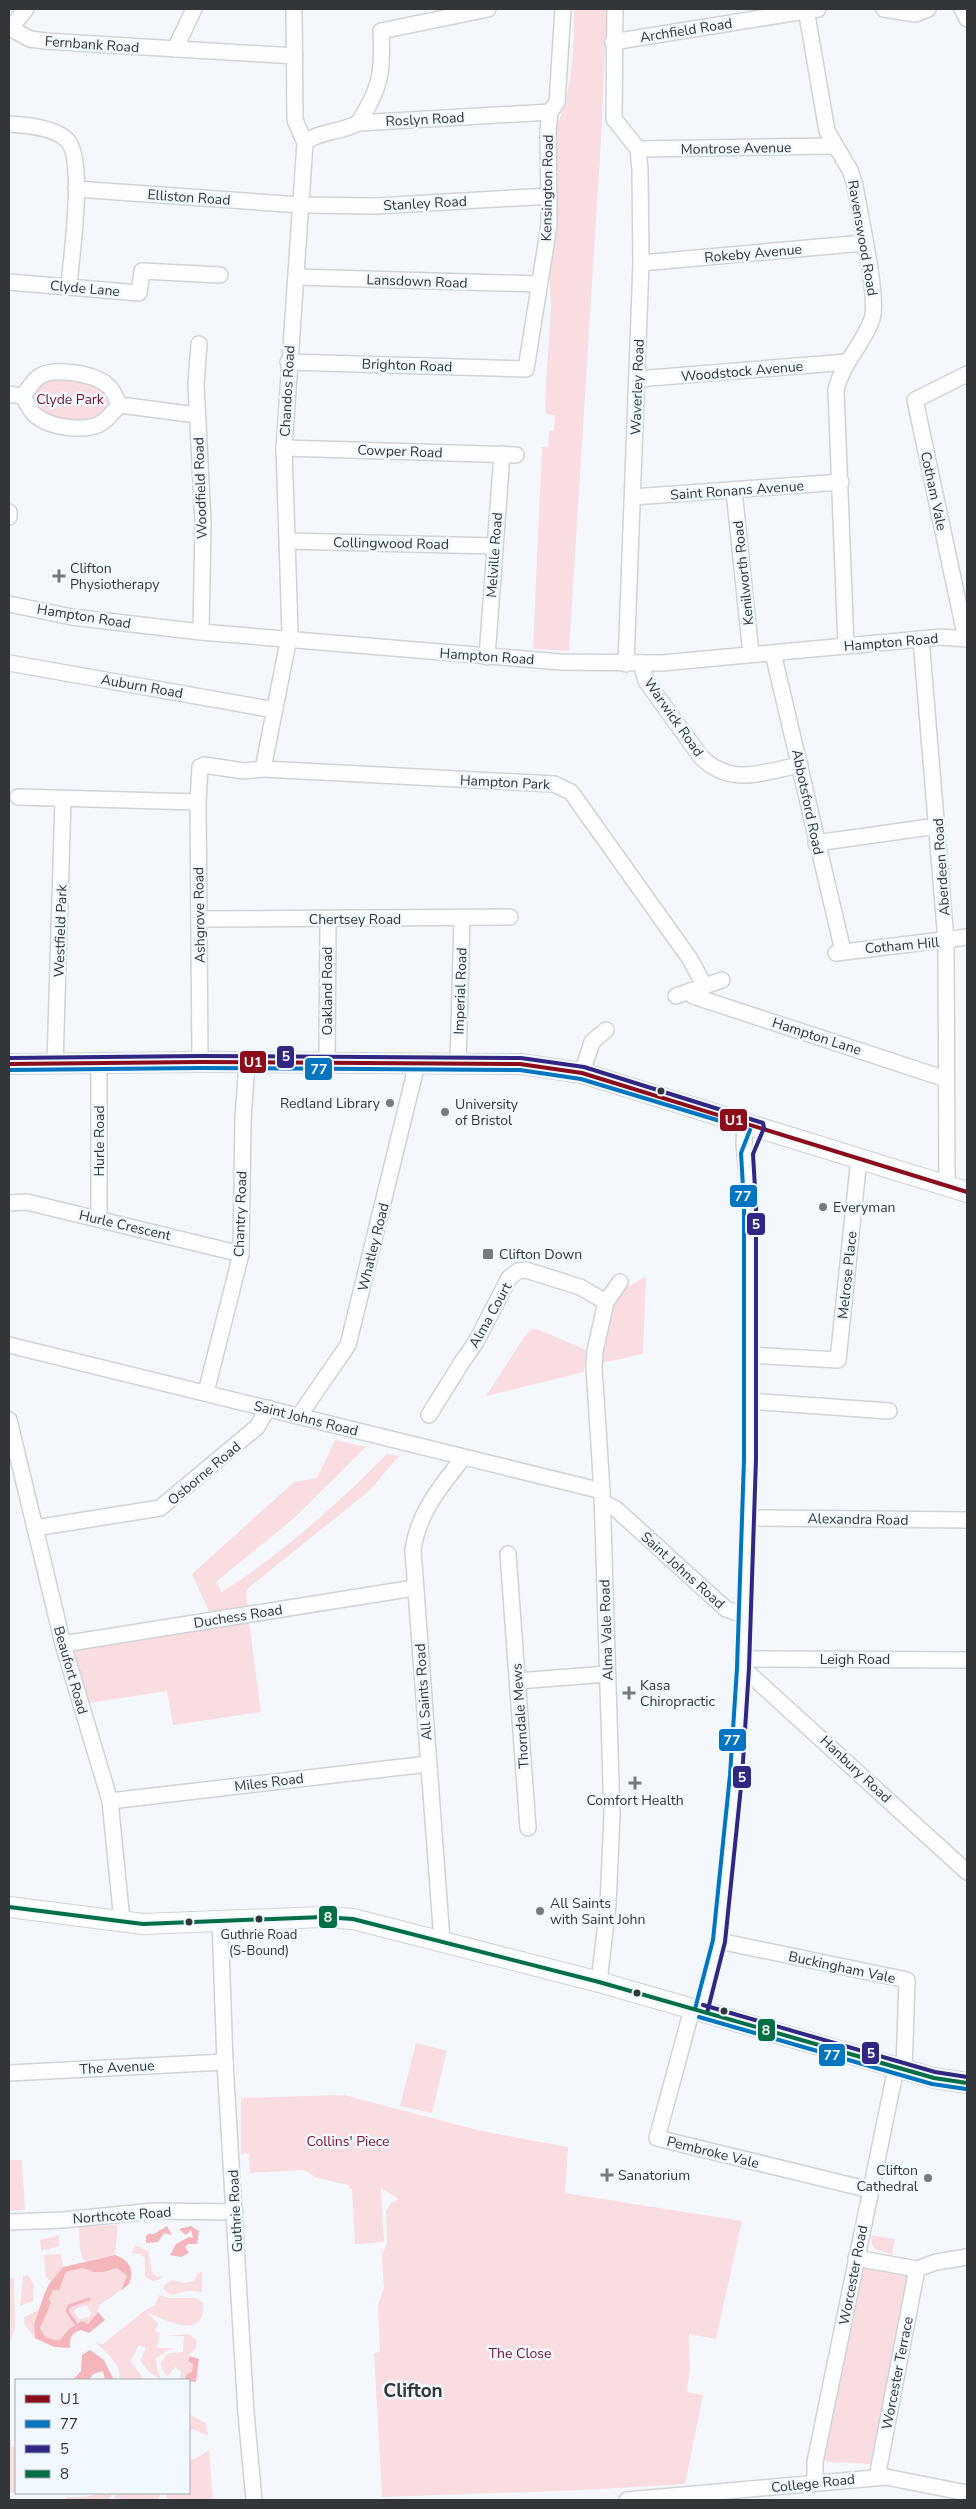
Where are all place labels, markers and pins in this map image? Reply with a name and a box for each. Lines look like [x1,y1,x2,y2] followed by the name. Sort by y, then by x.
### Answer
[70,559,160,594] place label: Clifton Physiotherapy
[52,569,66,583] marker: Clifton Physiotherapy
[656,1086,666,1096] unlabelled marker
[280,1094,381,1113] place label: Redland Library
[455,1095,519,1130] place label: University of Bristol
[384,1097,396,1109] marker: Redland Library
[439,1106,451,1118] marker: University of Bristol
[833,1198,896,1217] place label: Everyman
[817,1201,829,1213] marker: Everyman
[499,1245,582,1264] place label: Clifton Down
[481,1247,495,1261] marker: Clifton Down
[640,1676,715,1711] place label: Kasa Chiropractic
[622,1686,636,1700] marker: Kasa Chiropractic
[628,1776,642,1790] marker: Comfort Health
[586,1791,684,1810] place label: Comfort Health
[550,1894,645,1929] place label: All Saints with Saint John
[534,1905,546,1917] marker: All Saints with Saint John
[254,1914,264,1924] marker: Guthrie Road (S-Bound)
[184,1917,194,1927] unlabelled marker
[221,1926,297,1960] place label: Guthrie Road (S-Bound)
[632,1988,642,1998] unlabelled marker
[719,2006,729,2016] unlabelled marker
[856,2161,919,2196] place label: Clifton Cathedral
[618,2166,690,2185] place label: Sanatorium
[600,2168,614,2182] marker: Sanatorium
[922,2172,934,2184] marker: Clifton Cathedral

